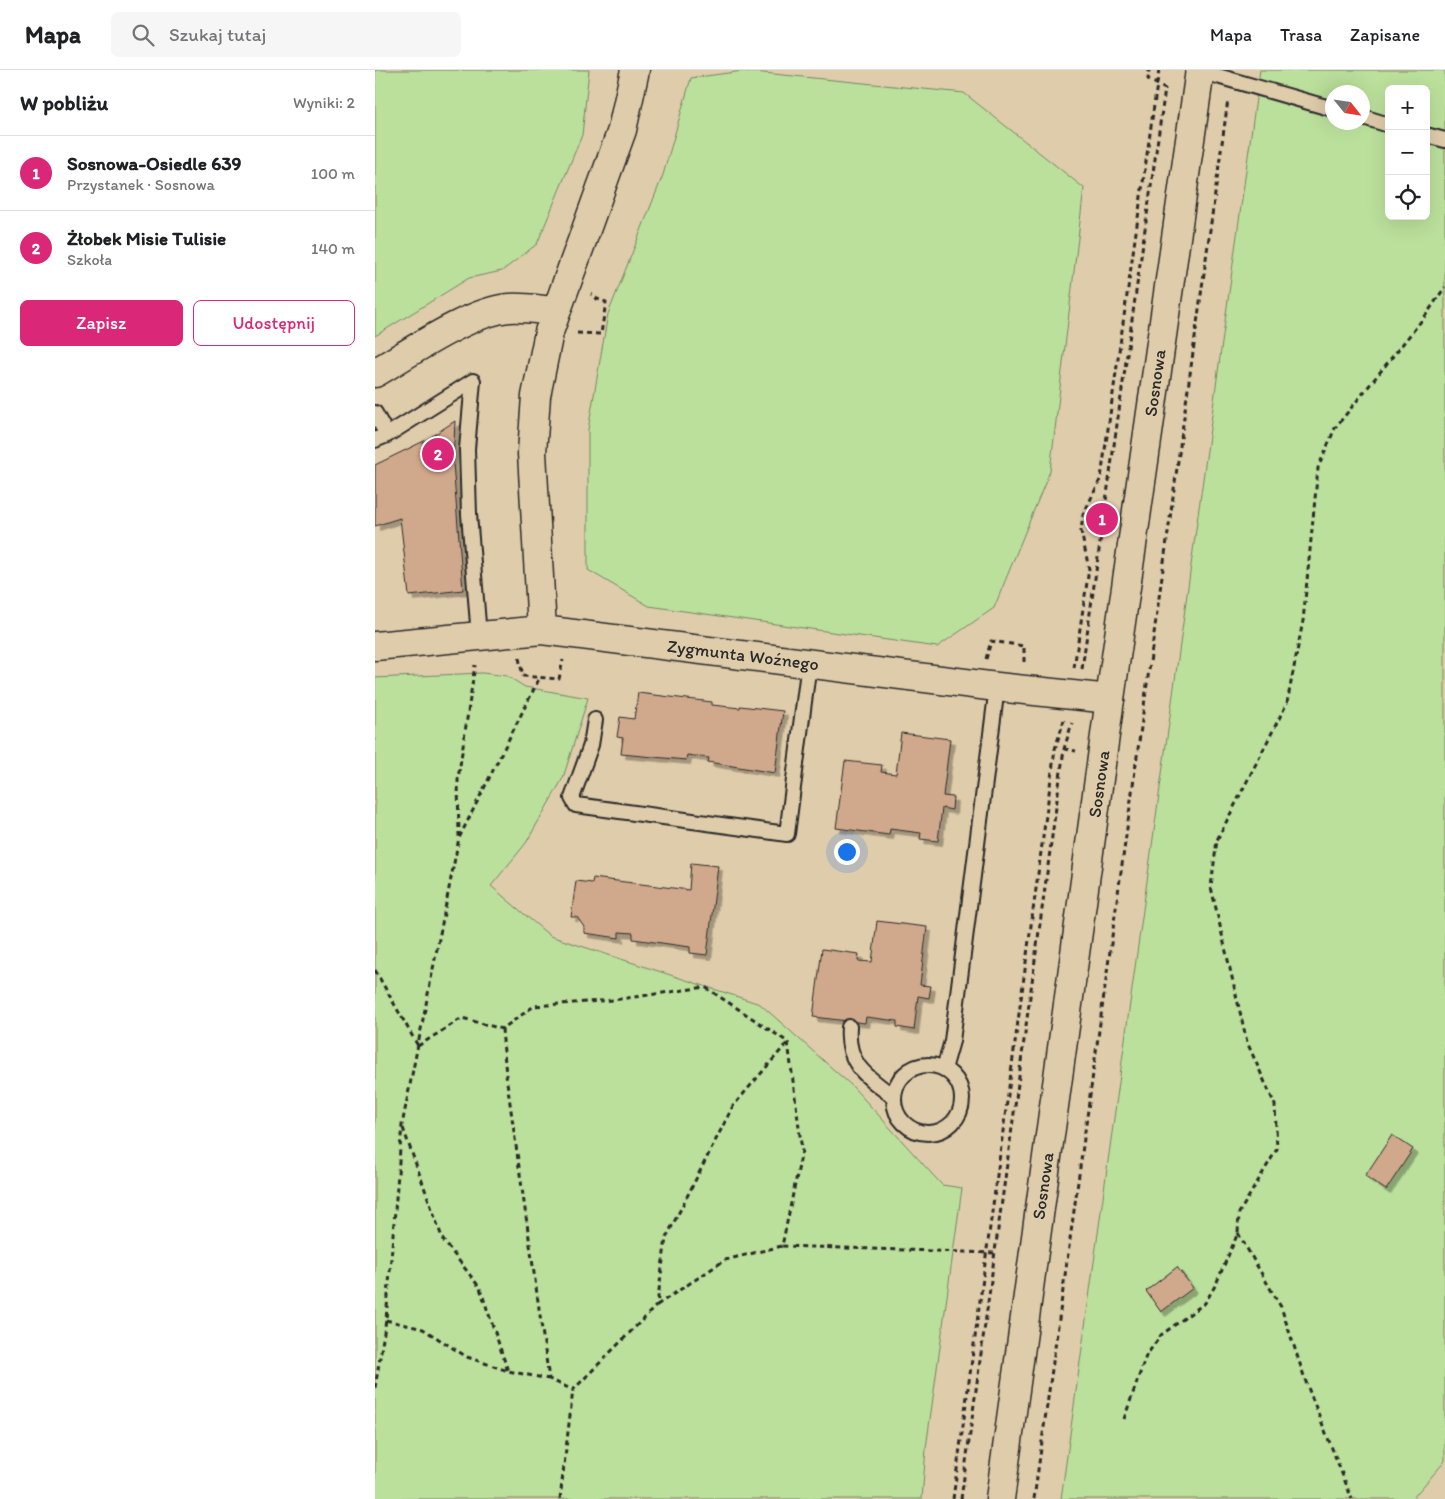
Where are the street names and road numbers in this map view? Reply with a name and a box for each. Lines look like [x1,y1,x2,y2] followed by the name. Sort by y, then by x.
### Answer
[1139,347,1171,418] street label: Sosnowa
[666,635,820,675] street label: Zygmunta Woźnego
[1083,748,1115,819] street label: Sosnowa
[1027,1150,1059,1221] street label: Sosnowa

